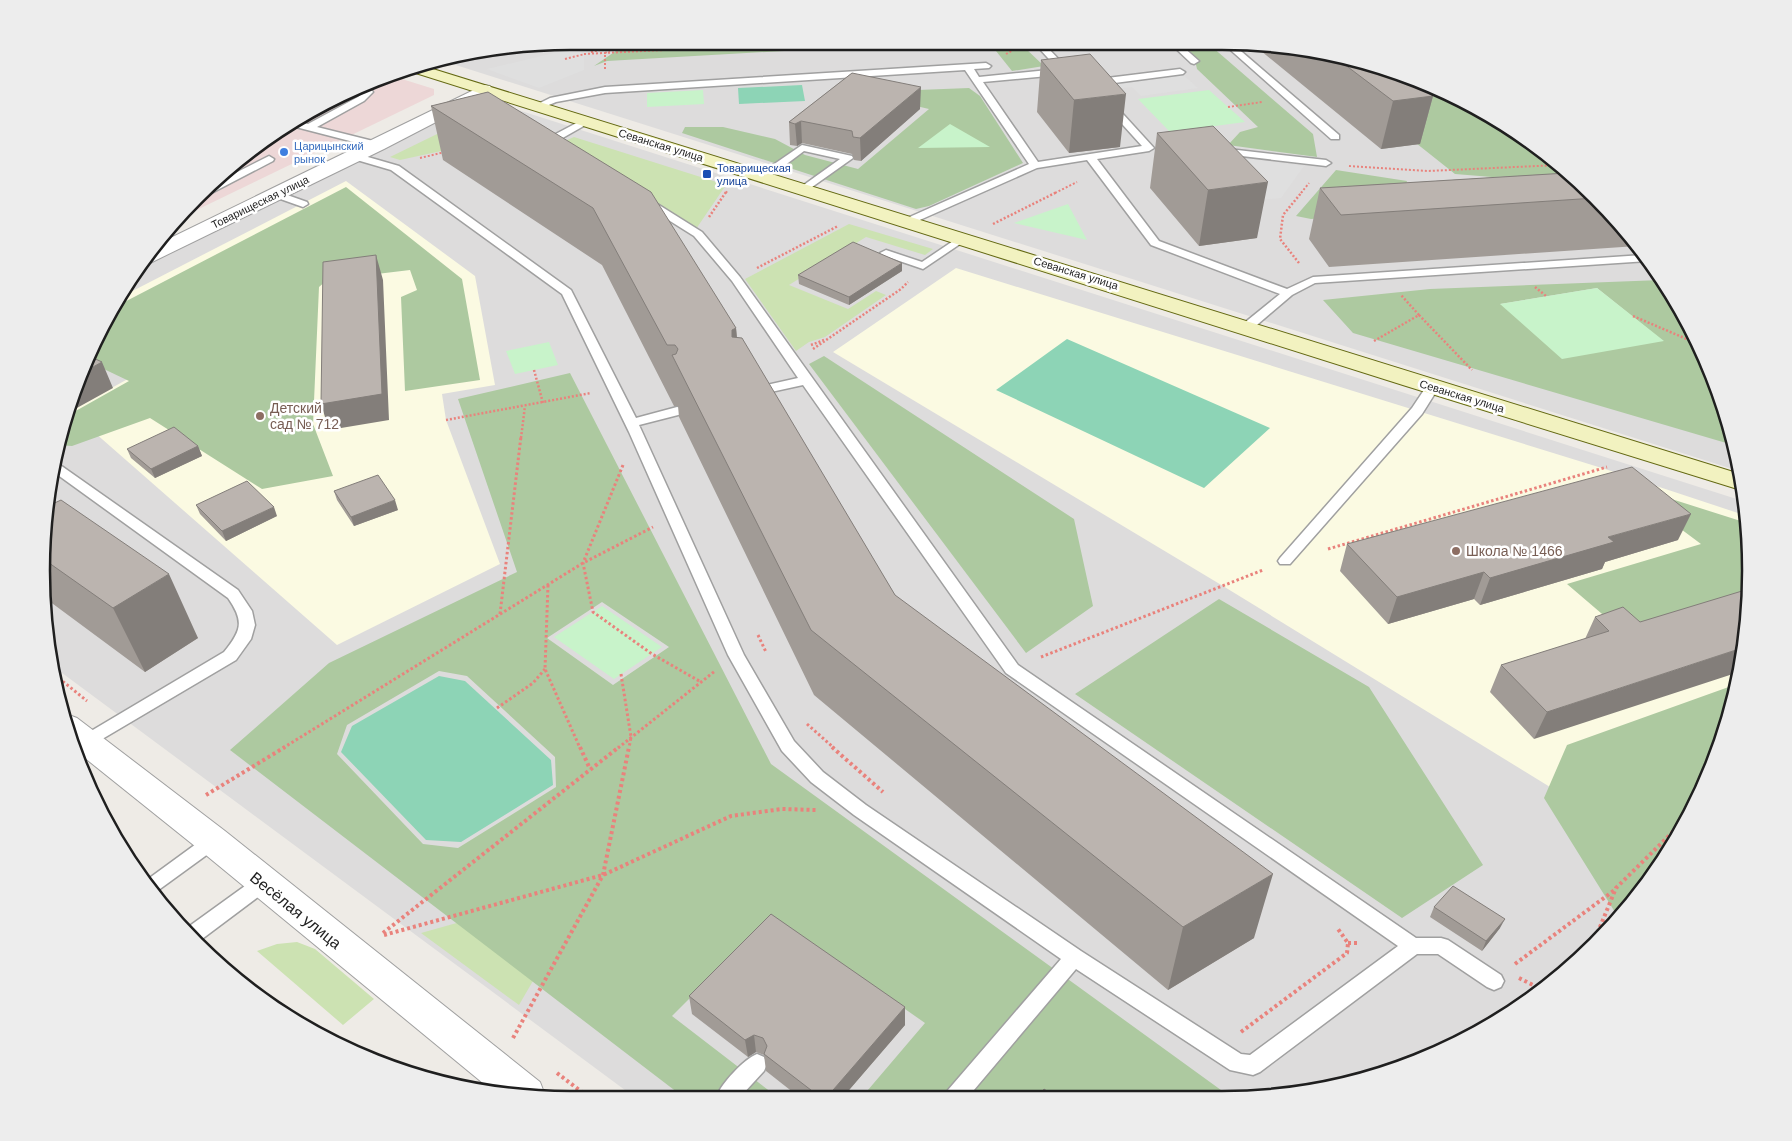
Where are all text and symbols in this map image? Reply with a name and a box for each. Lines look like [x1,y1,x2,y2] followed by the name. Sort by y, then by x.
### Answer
[617,126,706,164] street label: Севанская улица
[294,140,364,165] place label: Царицынский рынок
[278,146,290,158] marker: Царицынский рынок
[717,162,791,187] place label: Товарищеская улица
[701,168,713,180] marker: Товарищеская улица
[209,173,312,231] street label: Товарищеская улица
[1032,254,1121,292] street label: Севанская улица
[1418,377,1507,415] street label: Севанская улица
[270,400,339,432] place label: Детский сад № 712
[254,410,266,422] marker: Детский сад № 712
[1466,543,1563,559] place label: Школа № 1466
[1450,545,1462,557] marker: Школа № 1466
[247,869,345,952] street label: Весёлая улица

